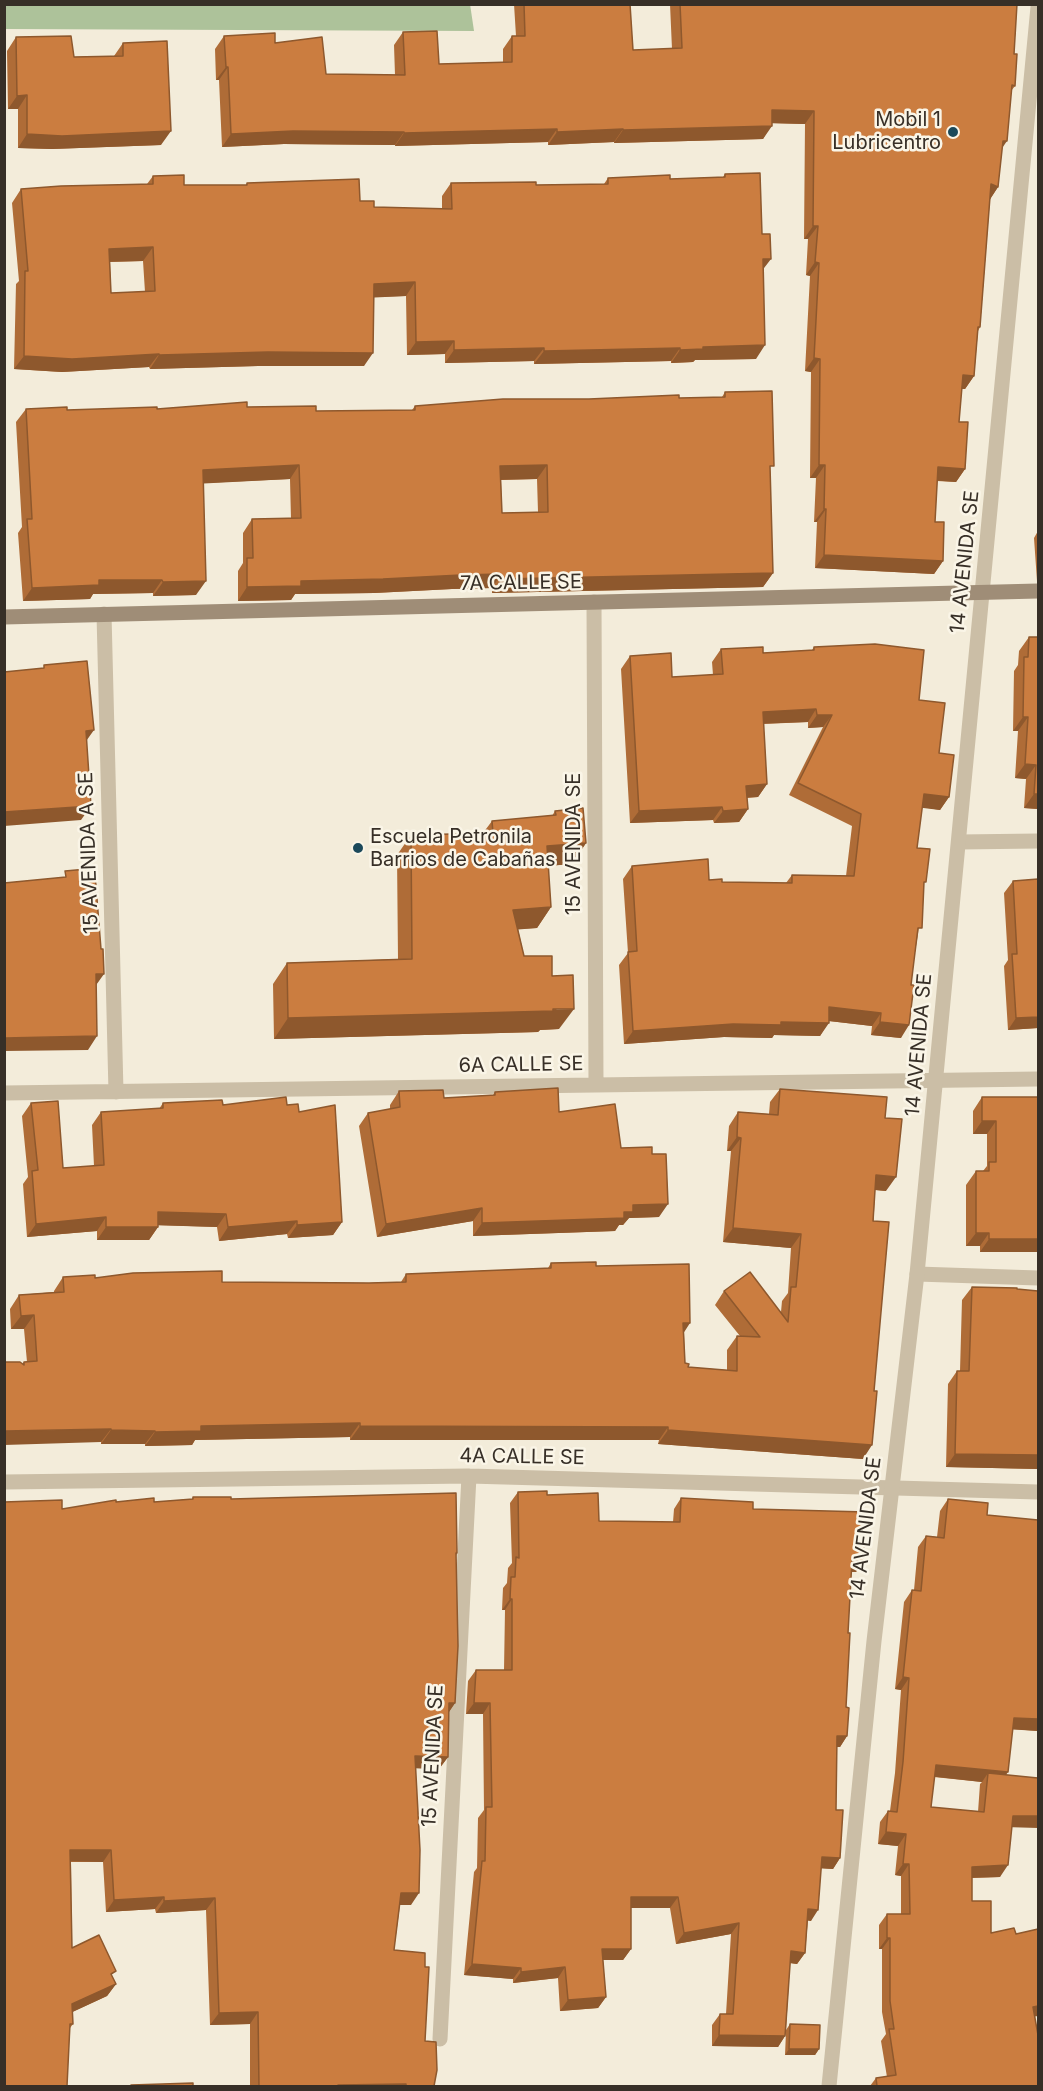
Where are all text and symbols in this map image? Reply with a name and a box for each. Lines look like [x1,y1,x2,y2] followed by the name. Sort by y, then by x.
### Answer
[832,108,941,155] place label: Mobil 1 Lubricentro
[946,125,960,139] marker: Mobil 1 Lubricentro
[946,489,984,635] street label: 14 AVENIDA SE
[460,570,582,596] street label: 7A CALLE SE
[74,772,104,934] street label: 15 AVENIDA A SE
[562,773,586,915] street label: 15 AVENIDA SE
[370,825,556,872] place label: Escuela Petronila Barrios de Cabañas
[351,841,365,855] marker: Escuela Petronila Barrios de Cabañas
[901,973,937,1117] street label: 14 AVENIDA SE
[458,1052,584,1078] street label: 6A CALLE SE
[459,1444,585,1470] street label: 4A CALLE SE
[845,1455,887,1601] street label: 14 AVENIDA SE
[417,1684,449,1828] street label: 15 AVENIDA SE

